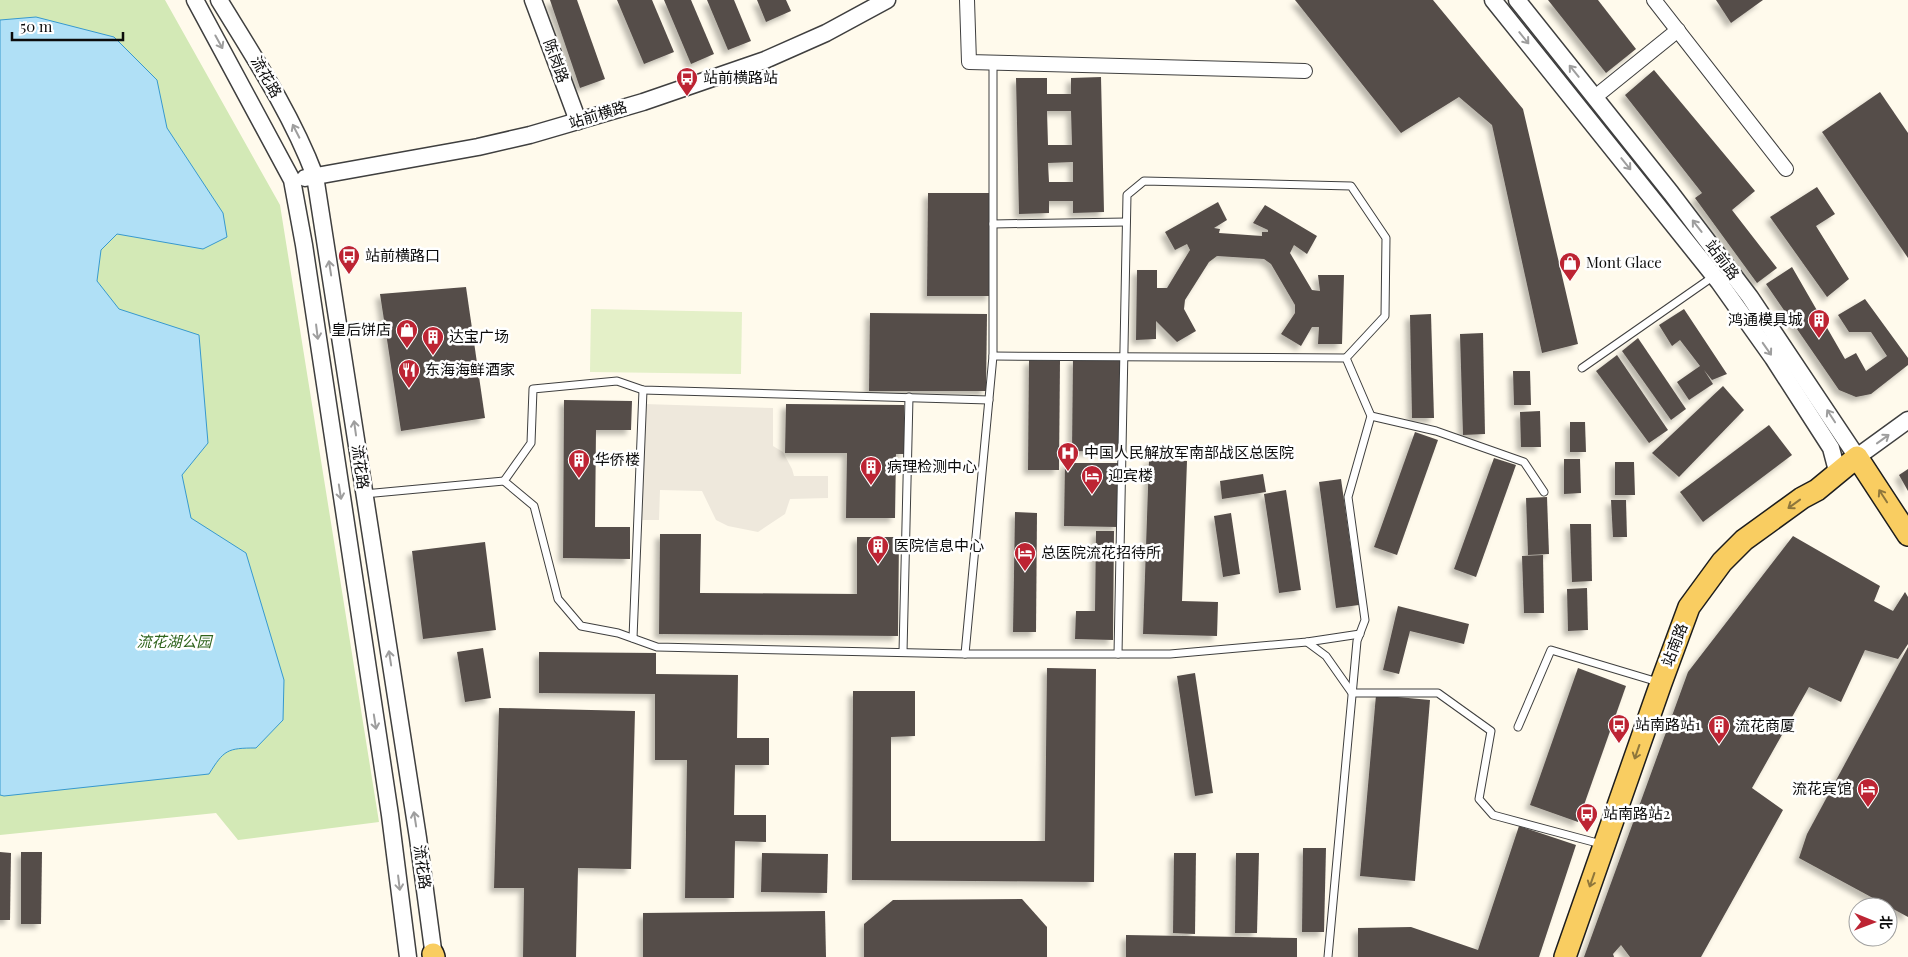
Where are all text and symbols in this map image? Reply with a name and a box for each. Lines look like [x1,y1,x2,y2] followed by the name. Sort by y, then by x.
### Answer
[12,10,124,42] scale bar
[20,16,53,36] text: 50 m
[1519,31,1530,44] one-way arrow
[214,35,224,49] one-way arrow
[540,36,574,85] street label: 陈岗路
[247,52,287,101] street label: 流花路
[1569,65,1580,78] one-way arrow
[675,66,699,97] bus stop icon: 站前横路站
[703,67,778,87] place label: 站前横路站
[566,96,629,132] street label: 站前横路
[291,124,300,139] one-way arrow
[1620,158,1631,171] one-way arrow
[1691,220,1702,233] one-way arrow
[1701,235,1744,283] street label: 站前路
[337,244,361,275] bus stop icon: 站前横路口
[365,245,440,265] place label: 站前横路口
[1558,251,1582,282] shop icon: Mont Glace
[1586,252,1662,272] place label: Mont Glace
[325,260,335,276] one-way arrow
[1807,308,1831,339] building icon: 鸿通模具城
[1728,309,1803,329] place label: 鸿通模具城
[395,318,419,349] shop icon: 皇后饼店
[331,319,391,339] place label: 皇后饼店
[312,323,322,339] one-way arrow
[421,325,445,356] building icon: 达宝广场
[449,326,509,346] place label: 达宝广场
[1762,342,1772,356] one-way arrow
[397,358,421,389] restaurant icon: 东海海鲜酒家
[425,359,515,379] place label: 东海海鲜酒家
[1826,409,1836,423] one-way arrow
[349,421,359,437] one-way arrow
[1876,433,1889,444] one-way arrow
[1056,441,1080,472] hospital icon: 中国人民解放军南部战区总医院
[1084,442,1294,462] place label: 中国人民解放军南部战区总医院
[348,443,374,491] street label: 流花路
[567,448,591,479] building icon: 华侨楼
[595,449,640,469] place label: 华侨楼
[859,455,883,486] building icon: 病理检测中心
[887,456,977,476] place label: 病理检测中心
[1080,464,1104,495] hotel icon: 迎宾楼
[1108,465,1153,485] place label: 迎宾楼
[336,484,346,500] one-way arrow
[1877,489,1888,503] one-way arrow
[1787,499,1801,509] one-way arrow
[866,534,890,565] building icon: 医院信息中心
[894,535,984,555] place label: 医院信息中心
[1013,541,1037,572] hotel icon: 总医院流花招待所
[1041,542,1161,562] place label: 总医院流花招待所
[1657,620,1691,669] street label: 站南路
[136,631,213,651] park label: 流花湖公园
[384,650,394,666] one-way arrow
[1607,713,1631,744] bus stop icon: 站南路站1
[371,714,381,730] one-way arrow
[1635,714,1701,734] place label: 站南路站1
[1707,714,1731,745] building icon: 流花商厦
[1735,715,1795,735] place label: 流花商厦
[1632,744,1641,759] one-way arrow
[1856,777,1880,808] hotel icon: 流花宾馆
[1792,778,1852,798] place label: 流花宾馆
[1575,802,1599,833] bus stop icon: 站南路站2
[1603,803,1670,823] place label: 站南路站2
[409,811,419,827] one-way arrow
[410,843,436,891] street label: 流花路
[1587,872,1596,888] one-way arrow
[394,875,404,891] one-way arrow
[1848,897,1898,947] north arrow
[1877,915,1896,929] text: 北

